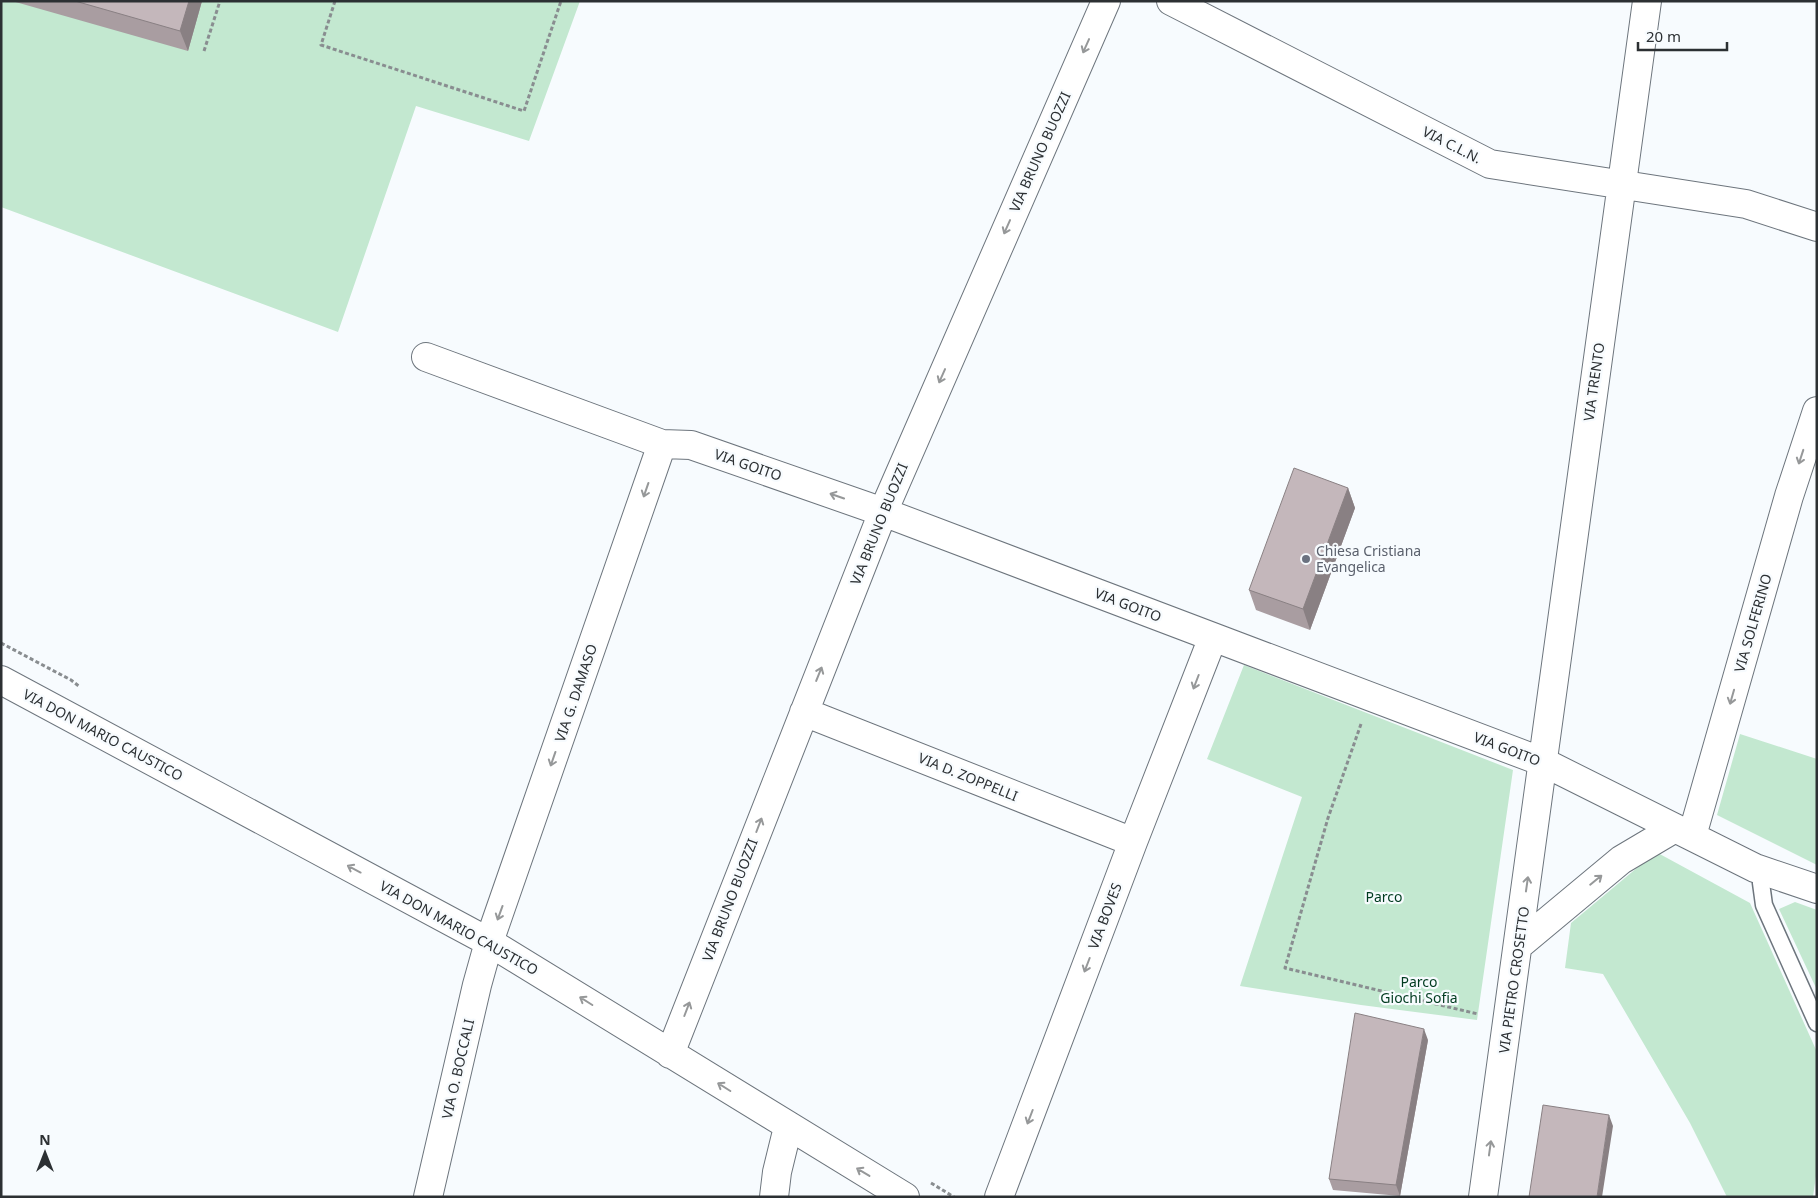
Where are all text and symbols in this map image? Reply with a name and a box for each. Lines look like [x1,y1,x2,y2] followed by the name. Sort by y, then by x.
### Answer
[1638,20,1727,52] scale bar
[1646,26,1681,46] text: 20 m
[1081,38,1091,53] one-way arrow
[1004,88,1075,215] street label: VIA BRUNO BUOZZI
[1419,122,1485,168] street label: VIA C.L.N.
[1002,219,1012,234] one-way arrow
[1579,341,1608,422] street label: VIA TRENTO
[937,368,947,383] one-way arrow
[712,444,784,485] street label: VIA GOITO
[1796,449,1806,465] one-way arrow
[845,460,912,588] street label: VIA BRUNO BUOZZI
[641,482,650,497] one-way arrow
[829,490,845,500] one-way arrow
[1316,541,1421,576] place label: Chiesa Cristiana Evangelica
[1300,553,1312,565] marker: Chiesa Cristiana Evangelica
[1729,571,1776,674] street label: VIA SOLFERINO
[1092,583,1164,626] street label: VIA GOITO
[550,641,601,744] street label: VIA G. DAMASO
[815,666,824,682] one-way arrow
[1190,674,1200,689] one-way arrow
[20,684,187,785] street label: VIA DON MARIO CAUSTICO
[1726,689,1736,705] one-way arrow
[1471,727,1543,770] street label: VIA GOITO
[916,748,1021,805] street label: VIA D. ZOPPELLI
[548,751,557,767] one-way arrow
[755,818,764,833] one-way arrow
[697,836,762,964] street label: VIA BRUNO BUOZZI
[346,864,361,874] one-way arrow
[1590,874,1603,885] one-way arrow
[377,876,542,979] street label: VIA DON MARIO CAUSTICO
[1522,876,1532,892] one-way arrow
[1083,880,1126,952] street label: VIA BOVES
[1365,887,1403,906] park label: Parco
[495,905,504,920] one-way arrow
[1494,905,1533,1055] street label: VIA PIETRO CROSETTO
[1082,956,1091,972] one-way arrow
[1380,972,1458,1007] park label: Parco Giochi Sofia
[579,996,593,1007] one-way arrow
[683,1001,692,1017] one-way arrow
[437,1017,478,1121] street label: VIA O. BOCCALI
[717,1082,731,1092] one-way arrow
[1025,1109,1034,1124] one-way arrow
[20,1128,70,1178] north arrow
[39,1130,51,1149] text: N
[1485,1141,1495,1157] one-way arrow
[856,1166,870,1176] one-way arrow

